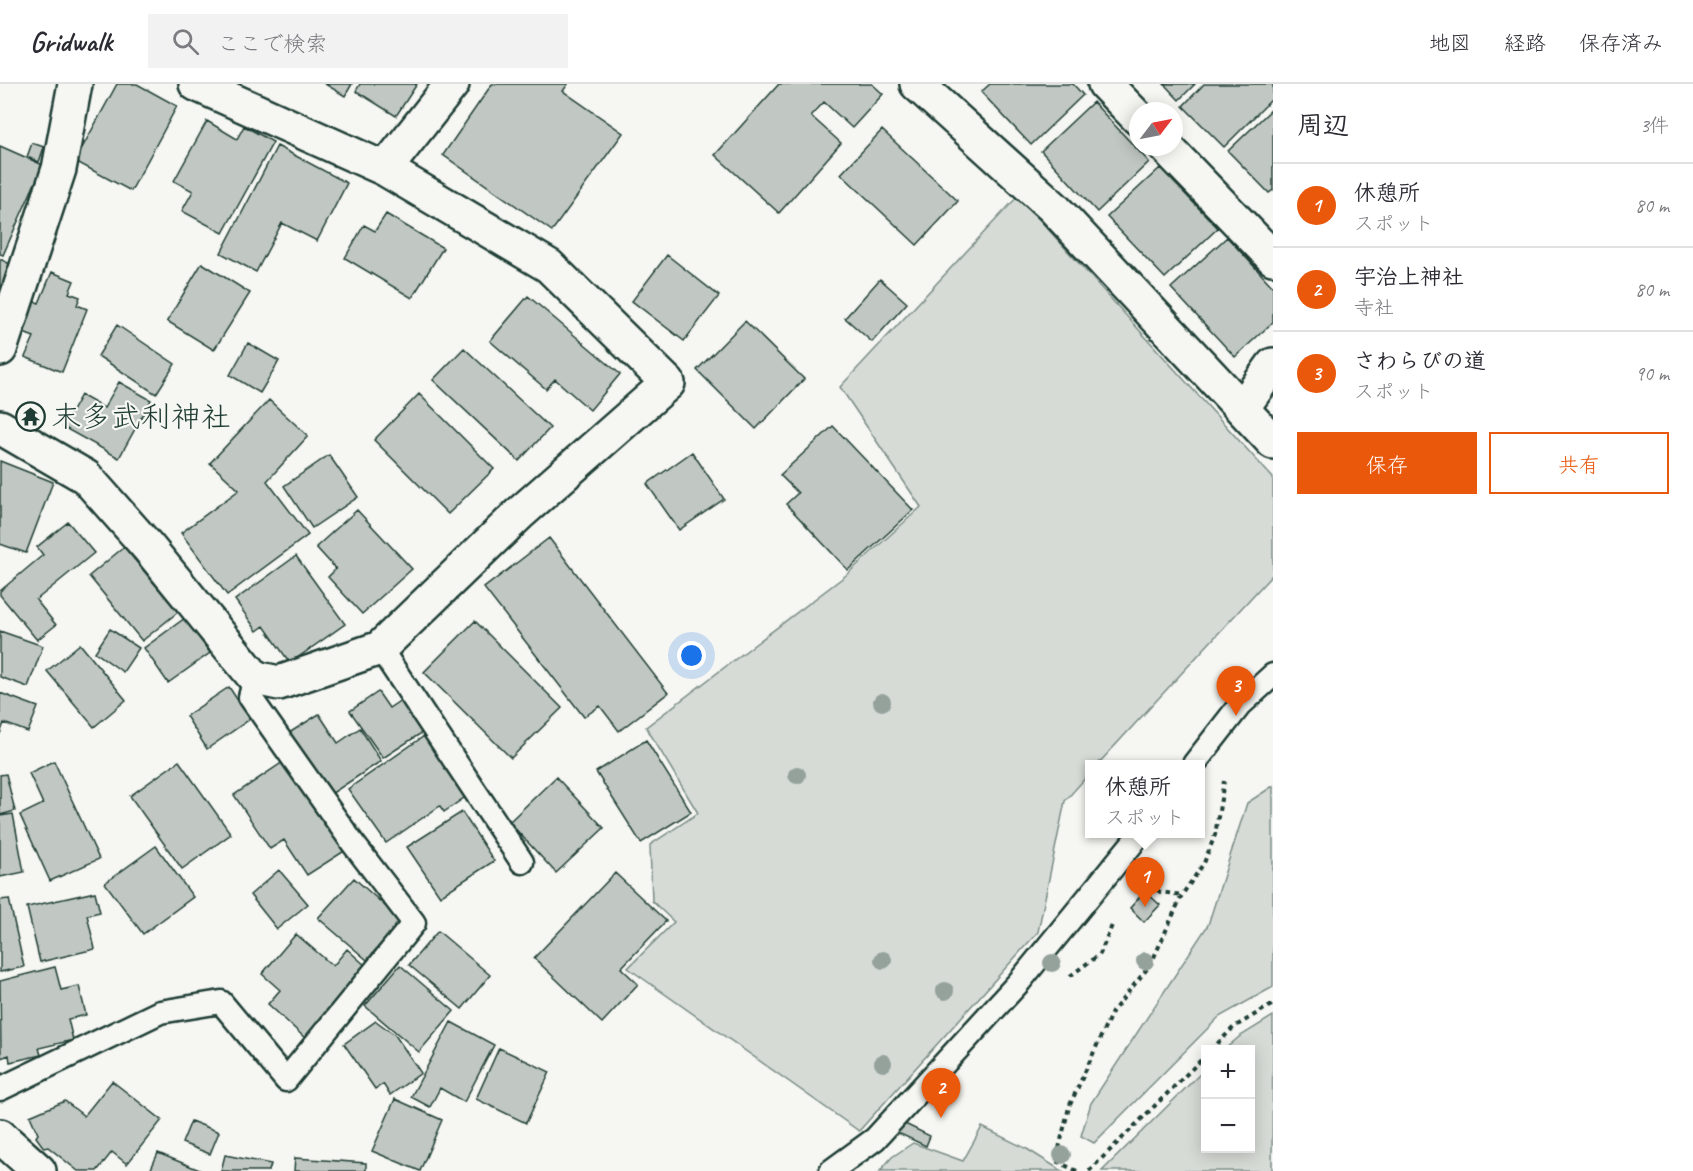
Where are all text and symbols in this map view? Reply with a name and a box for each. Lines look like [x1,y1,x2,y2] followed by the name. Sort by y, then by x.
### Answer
[148,14,568,68] search box
[30,24,112,59] text: Gridwalk
[169,25,202,58] icon: search
[217,30,327,58] text: ここで検索
[1429,30,1471,56] text: 地図
[1504,30,1546,56] text: 経路
[1579,30,1663,56] text: 保存済み
[1129,102,1183,156] north arrow
[1297,109,1349,142] text: 周辺
[1640,113,1669,138] text: 3件
[1354,179,1420,207] text: 休憩所
[1312,193,1321,218] text: 1
[1635,193,1669,218] text: 80 m
[1354,211,1434,236] text: スポット
[1354,263,1464,291] text: 宇治上神社
[1312,277,1321,302] text: 2
[1635,277,1669,302] text: 80 m
[1354,295,1394,320] text: 寺社
[1354,347,1486,375] text: さわらびの道
[1312,361,1321,386] text: 3
[1635,361,1669,386] text: 90 m
[1354,379,1434,404] text: スポット
[51,398,231,436] place label: 末多武利神社
[14,401,46,433] temple icon: 末多武利神社
[1297,432,1477,494] button: 保存
[1489,432,1669,494] button: 共有
[677,641,706,670] your location
[1216,666,1256,716] pin: 3
[1085,760,1205,838] popup
[1105,773,1171,801] text: 休憩所
[1105,805,1185,830] text: スポット
[1126,858,1164,907] pin: 1
[1201,1045,1255,1153] map controls
[1201,1045,1255,1099] button: +
[922,1068,960,1118] pin: 2
[1201,1099,1255,1153] button: −

